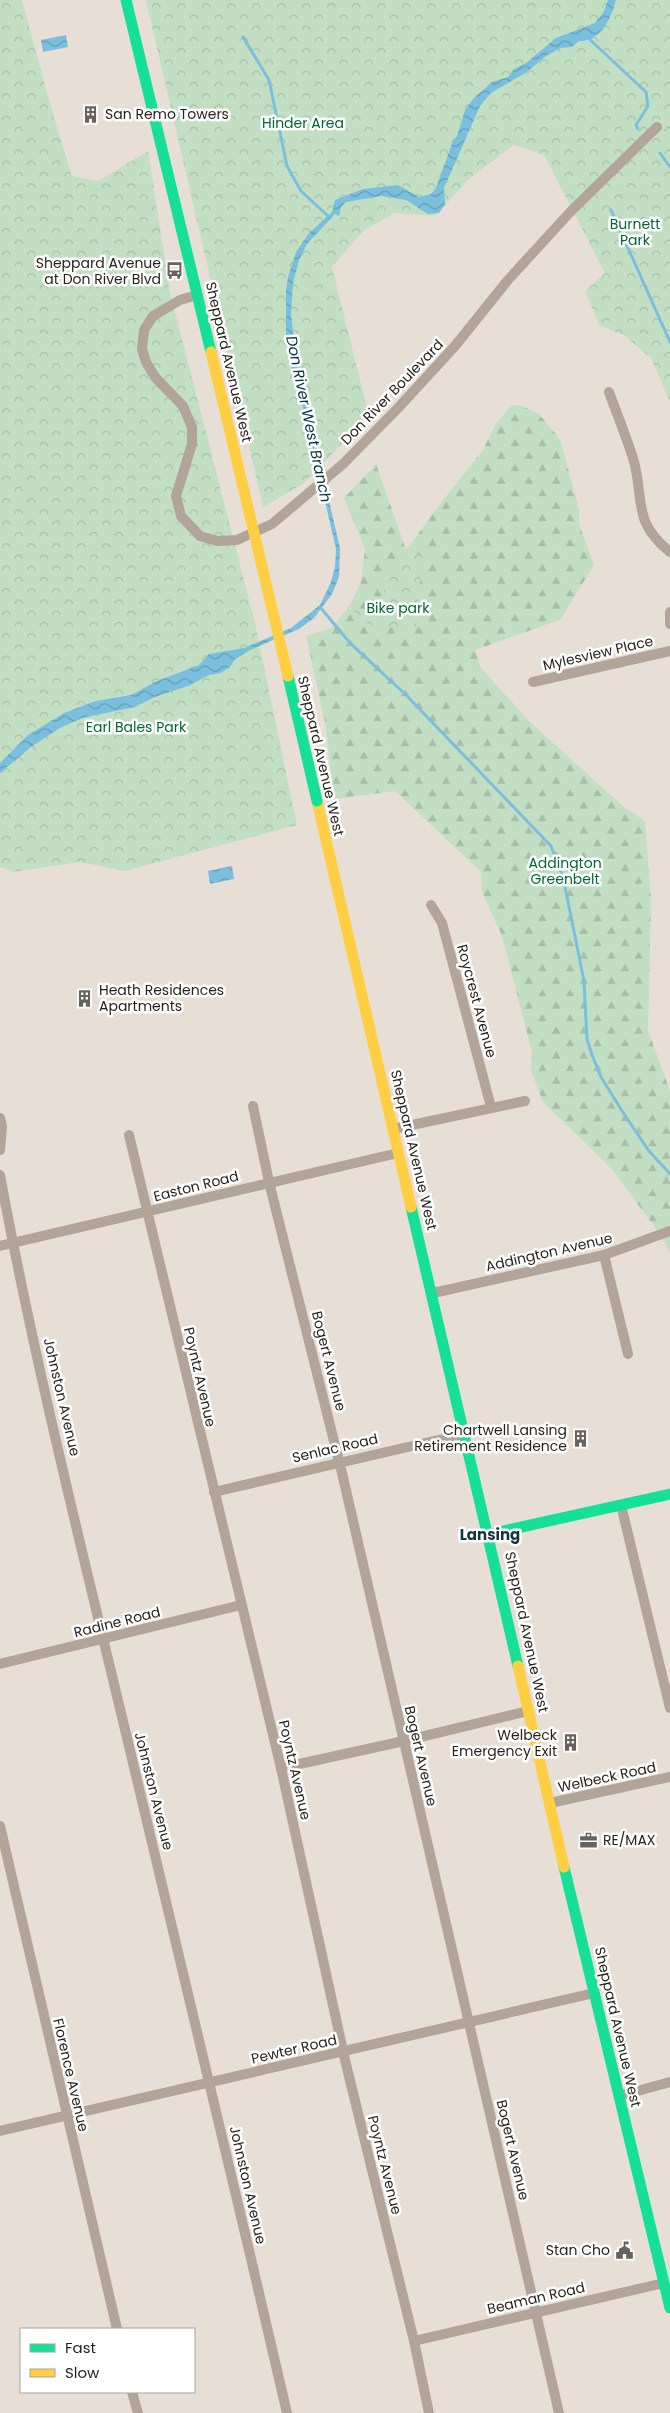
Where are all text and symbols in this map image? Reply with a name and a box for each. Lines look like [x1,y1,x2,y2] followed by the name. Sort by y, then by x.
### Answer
[81,104,101,124] building icon: San Remo Towers
[105,104,229,124] place label: San Remo Towers
[262,113,344,133] park label: Hinder Area
[610,214,660,250] park label: Burnett Park
[36,253,161,289] place label: Sheppard Avenue at Don River Blvd
[165,261,185,281] bus stop icon: Sheppard Avenue at Don River Blvd
[201,280,257,444] street label: Sheppard Avenue West
[281,334,337,504] water label: Don River West Branch
[336,335,448,449] street label: Don River Boulevard
[366,598,430,618] park label: Bike park
[541,631,655,675] street label: Mylesview Place
[293,674,349,838] street label: Sheppard Avenue West
[86,717,187,737] park label: Earl Bales Park
[528,853,602,889] park label: Addington Greenbelt
[452,942,502,1060] street label: Roycrest Avenue
[99,980,224,1016] place label: Heath Residences Apartments
[75,988,95,1008] building icon: Heath Residences Apartments
[386,1068,442,1232] street label: Sheppard Avenue West
[151,1166,241,1206] street label: Easton Road
[484,1228,615,1276] street label: Addington Avenue
[307,1309,351,1413] street label: Bogert Avenue
[179,1325,221,1429] street label: Poyntz Avenue
[39,1336,85,1458] street label: Johnston Avenue
[414,1420,567,1456] place label: Chartwell Lansing Retirement Residence
[290,1428,380,1468] street label: Senlac Road
[571,1428,591,1448] building icon: Chartwell Lansing Retirement Residence
[460,1524,520,1545] district label: Lansing
[500,1550,554,1714] street label: Sheppard Avenue West
[72,1602,162,1642] street label: Radine Road
[400,1704,442,1808] street label: Bogert Avenue
[274,1718,316,1822] street label: Poyntz Avenue
[452,1725,558,1761] place label: Welbeck Emergency Exit
[130,1730,178,1852] street label: Johnston Avenue
[561,1733,581,1753] building icon: Welbeck Emergency Exit
[556,1757,658,1797] street label: Welbeck Road
[579,1830,599,1850] office icon: RE/MAX
[603,1830,656,1850] place label: RE/MAX
[590,1945,646,2109] street label: Sheppard Avenue West
[48,2016,94,2134] street label: Florence Avenue
[249,2029,339,2069] street label: Pewter Road
[492,2098,534,2202] street label: Bogert Avenue
[363,2113,407,2217] street label: Poyntz Avenue
[225,2124,271,2246] street label: Johnston Avenue
[546,2240,610,2260] place label: Stan Cho
[614,2240,634,2260] public building icon: Stan Cho
[485,2277,587,2319] street label: Beaman Road
[20,2328,195,2393] legend
[65,2337,96,2358] text: Fast
[65,2362,100,2383] text: Slow

